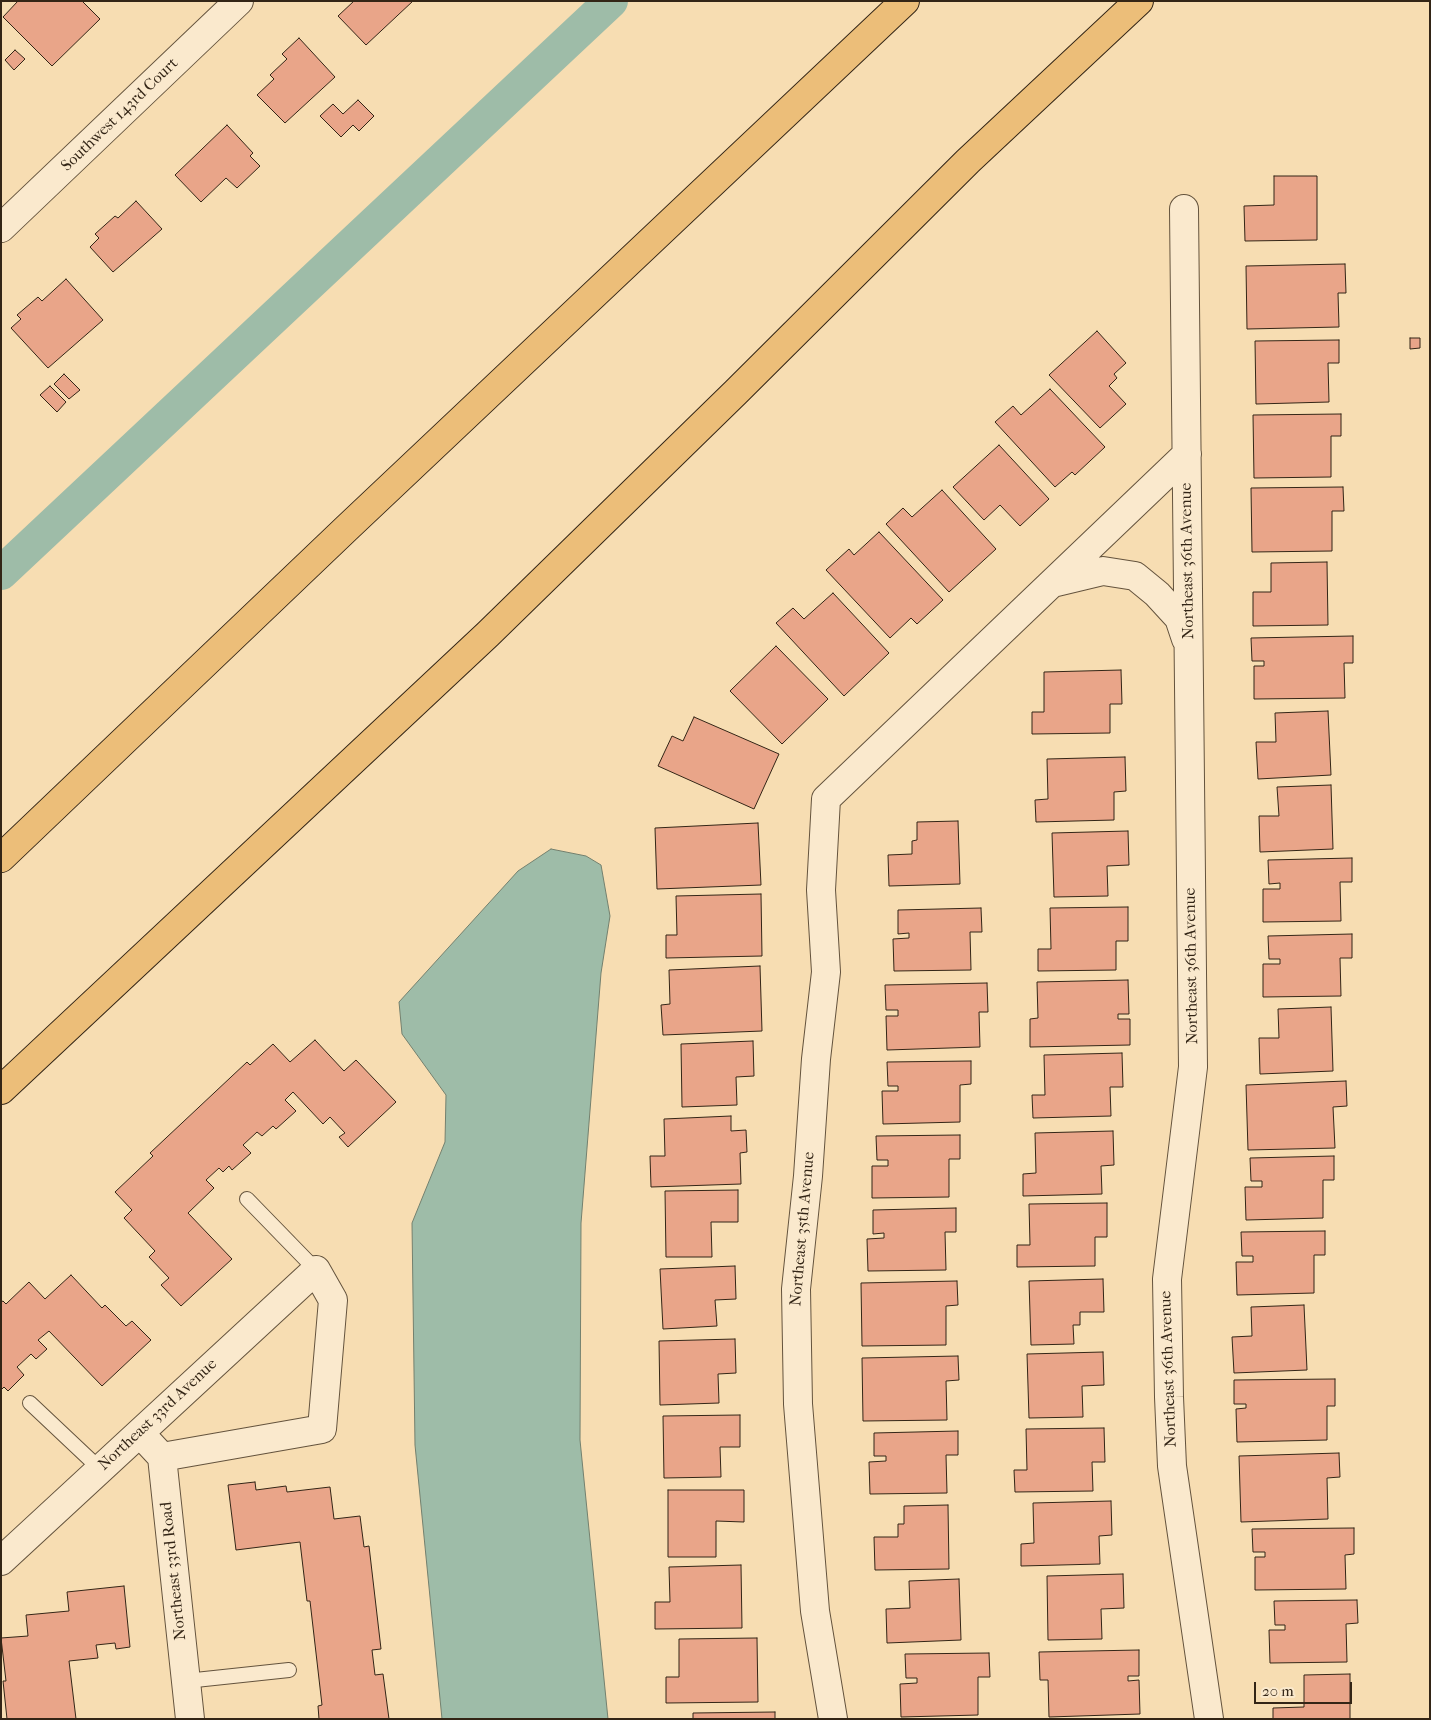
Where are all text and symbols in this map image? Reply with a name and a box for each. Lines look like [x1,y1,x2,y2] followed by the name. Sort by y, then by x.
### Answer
[58,54,182,176] street label: Southwest 143rd Court
[1177,482,1199,640] street label: Northeast 36th Avenue
[1181,887,1203,1045] street label: Northeast 36th Avenue
[787,1151,819,1307] street label: Northeast 35th Avenue
[1157,1290,1181,1448] street label: Northeast 36th Avenue
[95,1355,221,1475] street label: Northeast 33rd Avenue
[157,1501,191,1641] street label: Northeast 33rd Road
[1256,1672,1354,1704] scale bar
[1262,1682,1294,1700] text: 20 m

